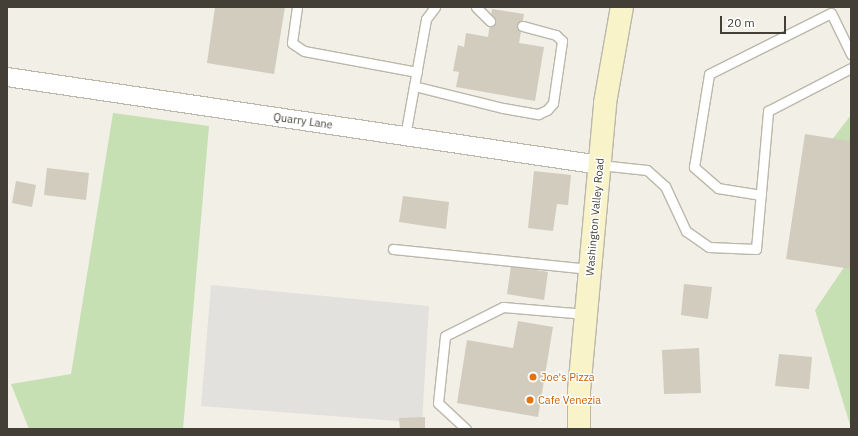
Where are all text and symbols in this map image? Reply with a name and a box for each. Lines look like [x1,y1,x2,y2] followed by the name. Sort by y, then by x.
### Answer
[722,8,788,34] scale bar
[727,15,755,30] text: 20 m
[272,110,334,132] street label: Quarry Lane
[583,157,607,277] street label: Washington Valley Road
[541,370,595,384] place label: Joe's Pizza
[528,372,538,382] marker: Joe's Pizza
[538,393,601,407] place label: Cafe Venezia
[525,395,535,405] marker: Cafe Venezia

